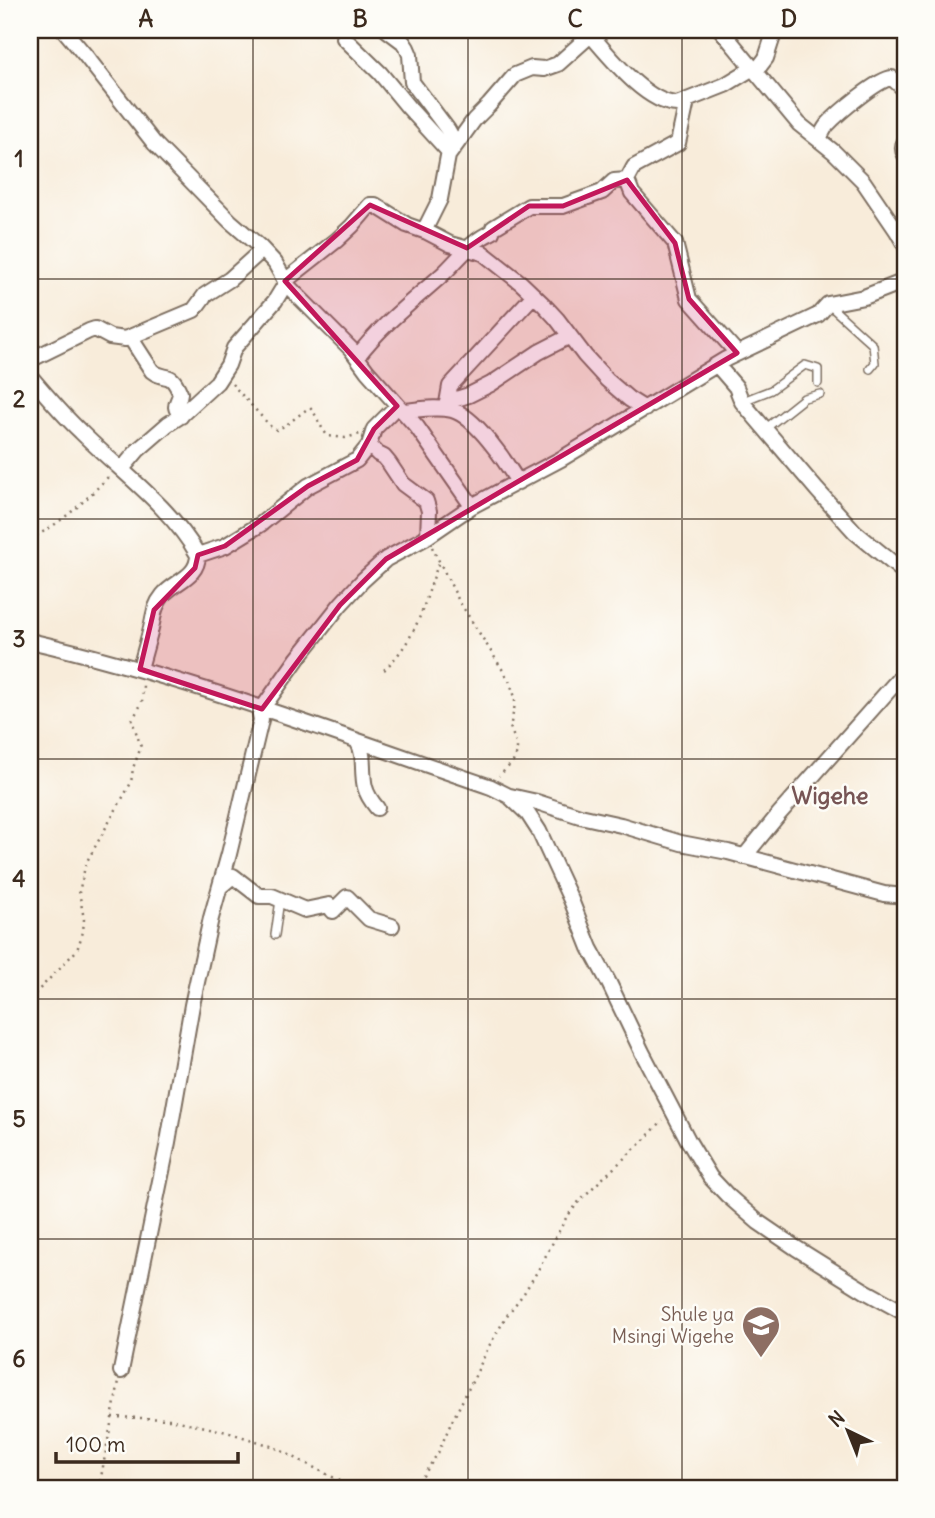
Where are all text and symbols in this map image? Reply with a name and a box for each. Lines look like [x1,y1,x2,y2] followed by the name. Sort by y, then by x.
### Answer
[139,4,154,33] text: A
[352,4,368,33] text: B
[567,4,583,33] text: C
[781,4,797,33] text: D
[14,144,24,173] text: 1
[13,384,26,413] text: 2
[12,624,26,653] text: 3
[792,781,868,810] district label: Wigehe
[12,864,26,893] text: 4
[12,1104,26,1133] text: 5
[612,1302,734,1348] place label: Shule ya Msingi Wigehe
[740,1304,782,1359] school or university icon: Shule ya Msingi Wigehe
[12,1344,26,1373] text: 6
[813,1396,883,1466] north arrow
[823,1405,849,1432] text: N
[56,1420,238,1464] scale bar
[66,1431,125,1458] text: 100 m

